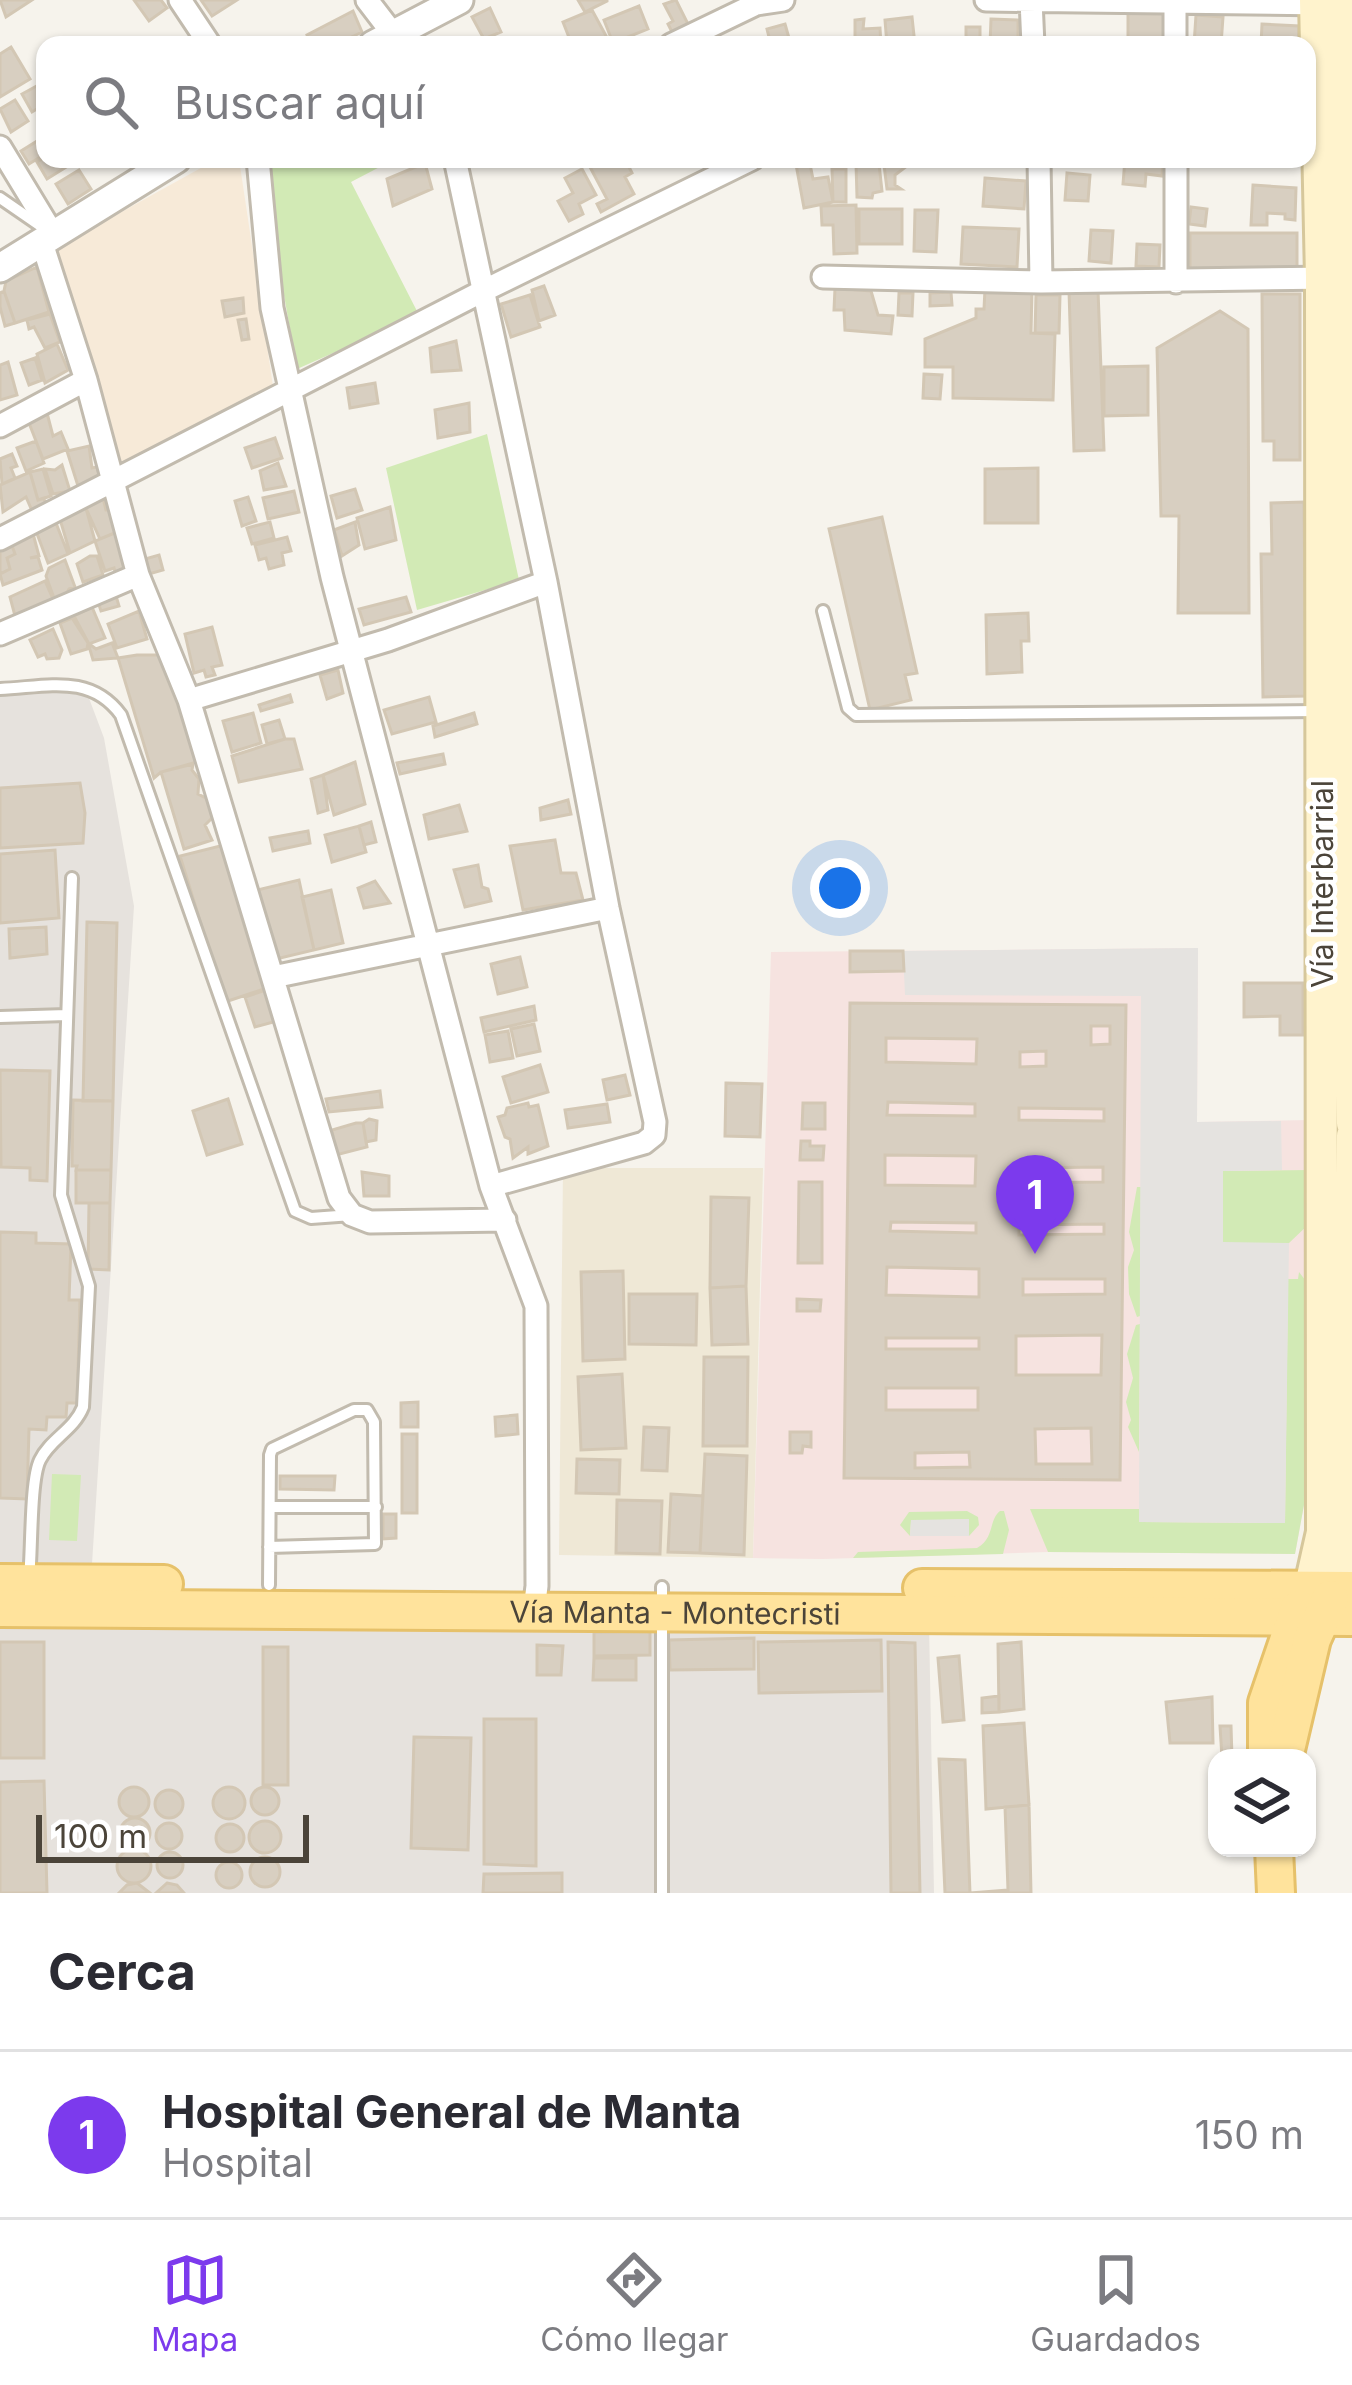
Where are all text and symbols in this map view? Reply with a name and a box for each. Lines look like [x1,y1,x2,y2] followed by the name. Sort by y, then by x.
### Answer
[36,36,1316,168] search box
[78,69,144,135] icon: search
[174,75,425,130] text: Buscar aquí
[1304,780,1340,988] street label: Vía Interbarrial
[810,858,870,918] your location
[996,1155,1074,1254] pin: 1
[509,1593,841,1632] street label: Vía Manta - Montecristi
[1208,1749,1316,1857] map controls
[1208,1749,1316,1857] button: layers
[36,1809,309,1862] scale bar
[54,1816,147,1856] text: 100 m
[48,1941,196,2002] text: Cerca
[162,2084,741,2139] text: Hospital General de Manta
[79,2111,95,2158] text: 1
[1195,2111,1304,2158] text: 150 m
[162,2139,313,2186] text: Hospital
[151,2247,238,2359] tab: Mapa
[540,2247,728,2359] tab: Cómo llegar
[1030,2247,1201,2359] tab: Guardados

